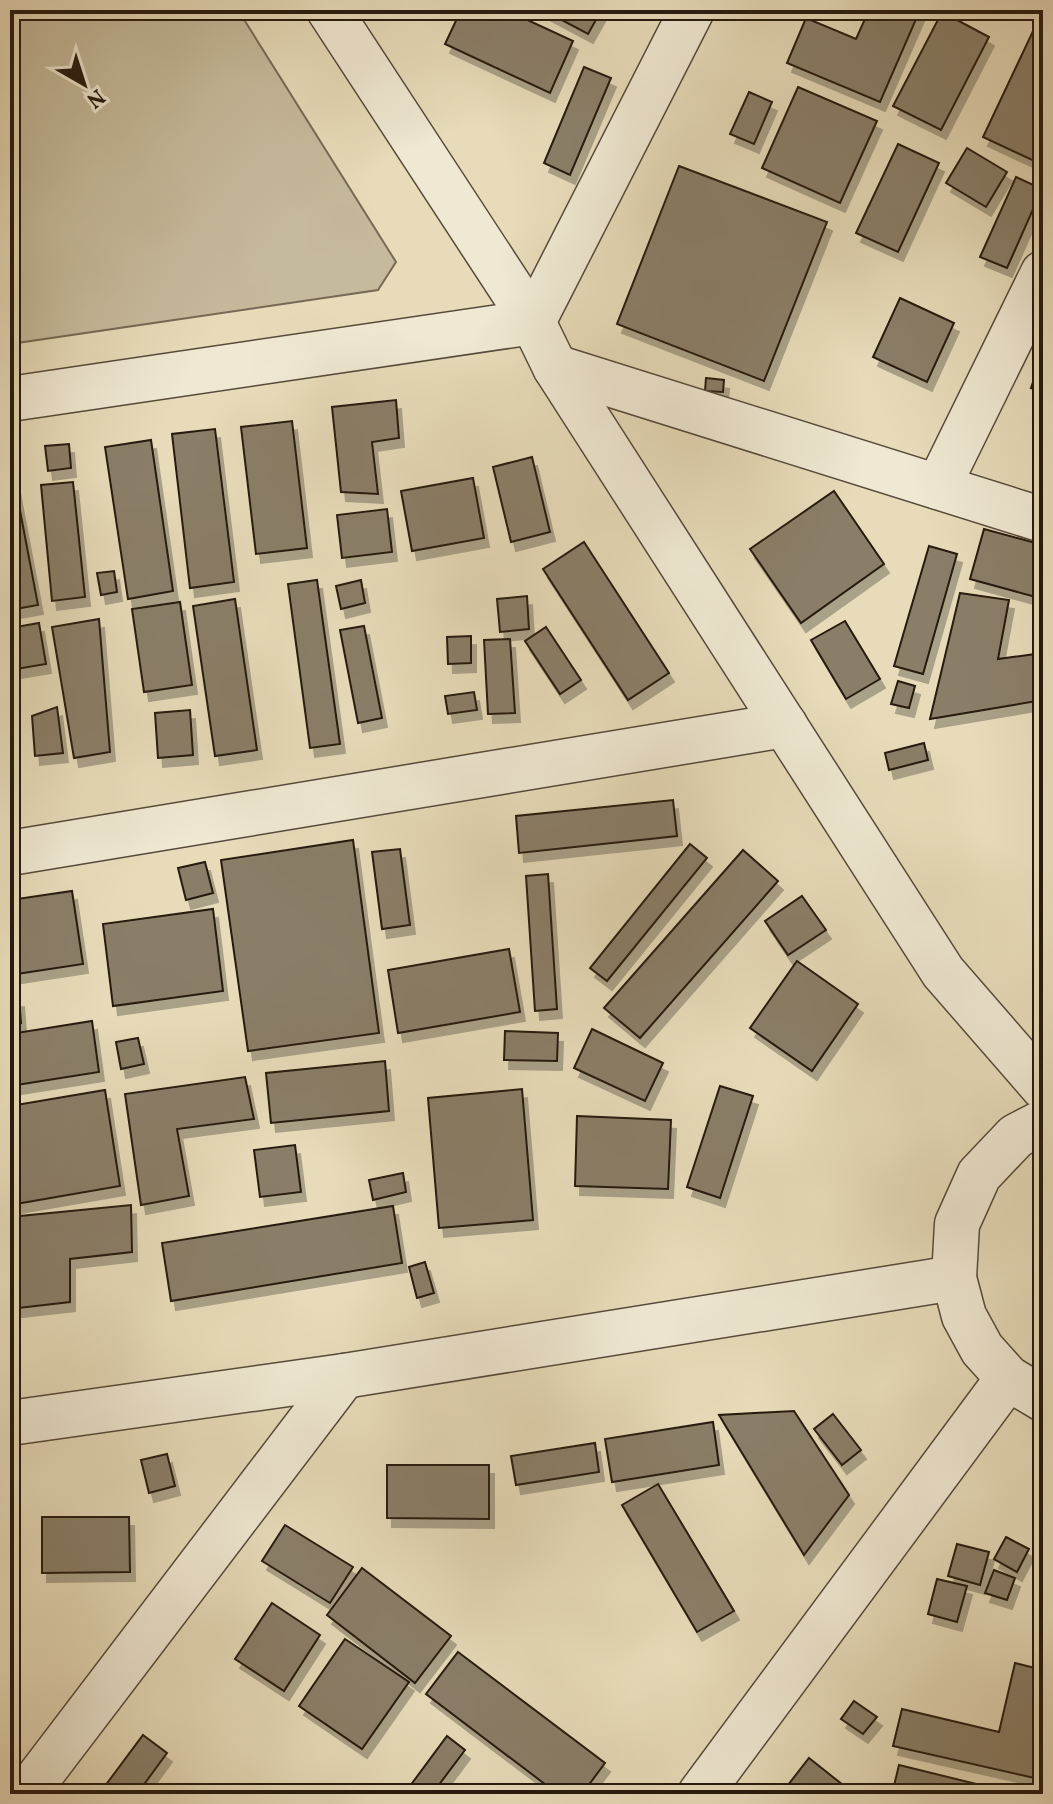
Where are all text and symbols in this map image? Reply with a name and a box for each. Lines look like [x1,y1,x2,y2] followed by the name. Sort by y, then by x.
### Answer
[44,44,124,124] north arrow
[79,81,111,115] text: N

